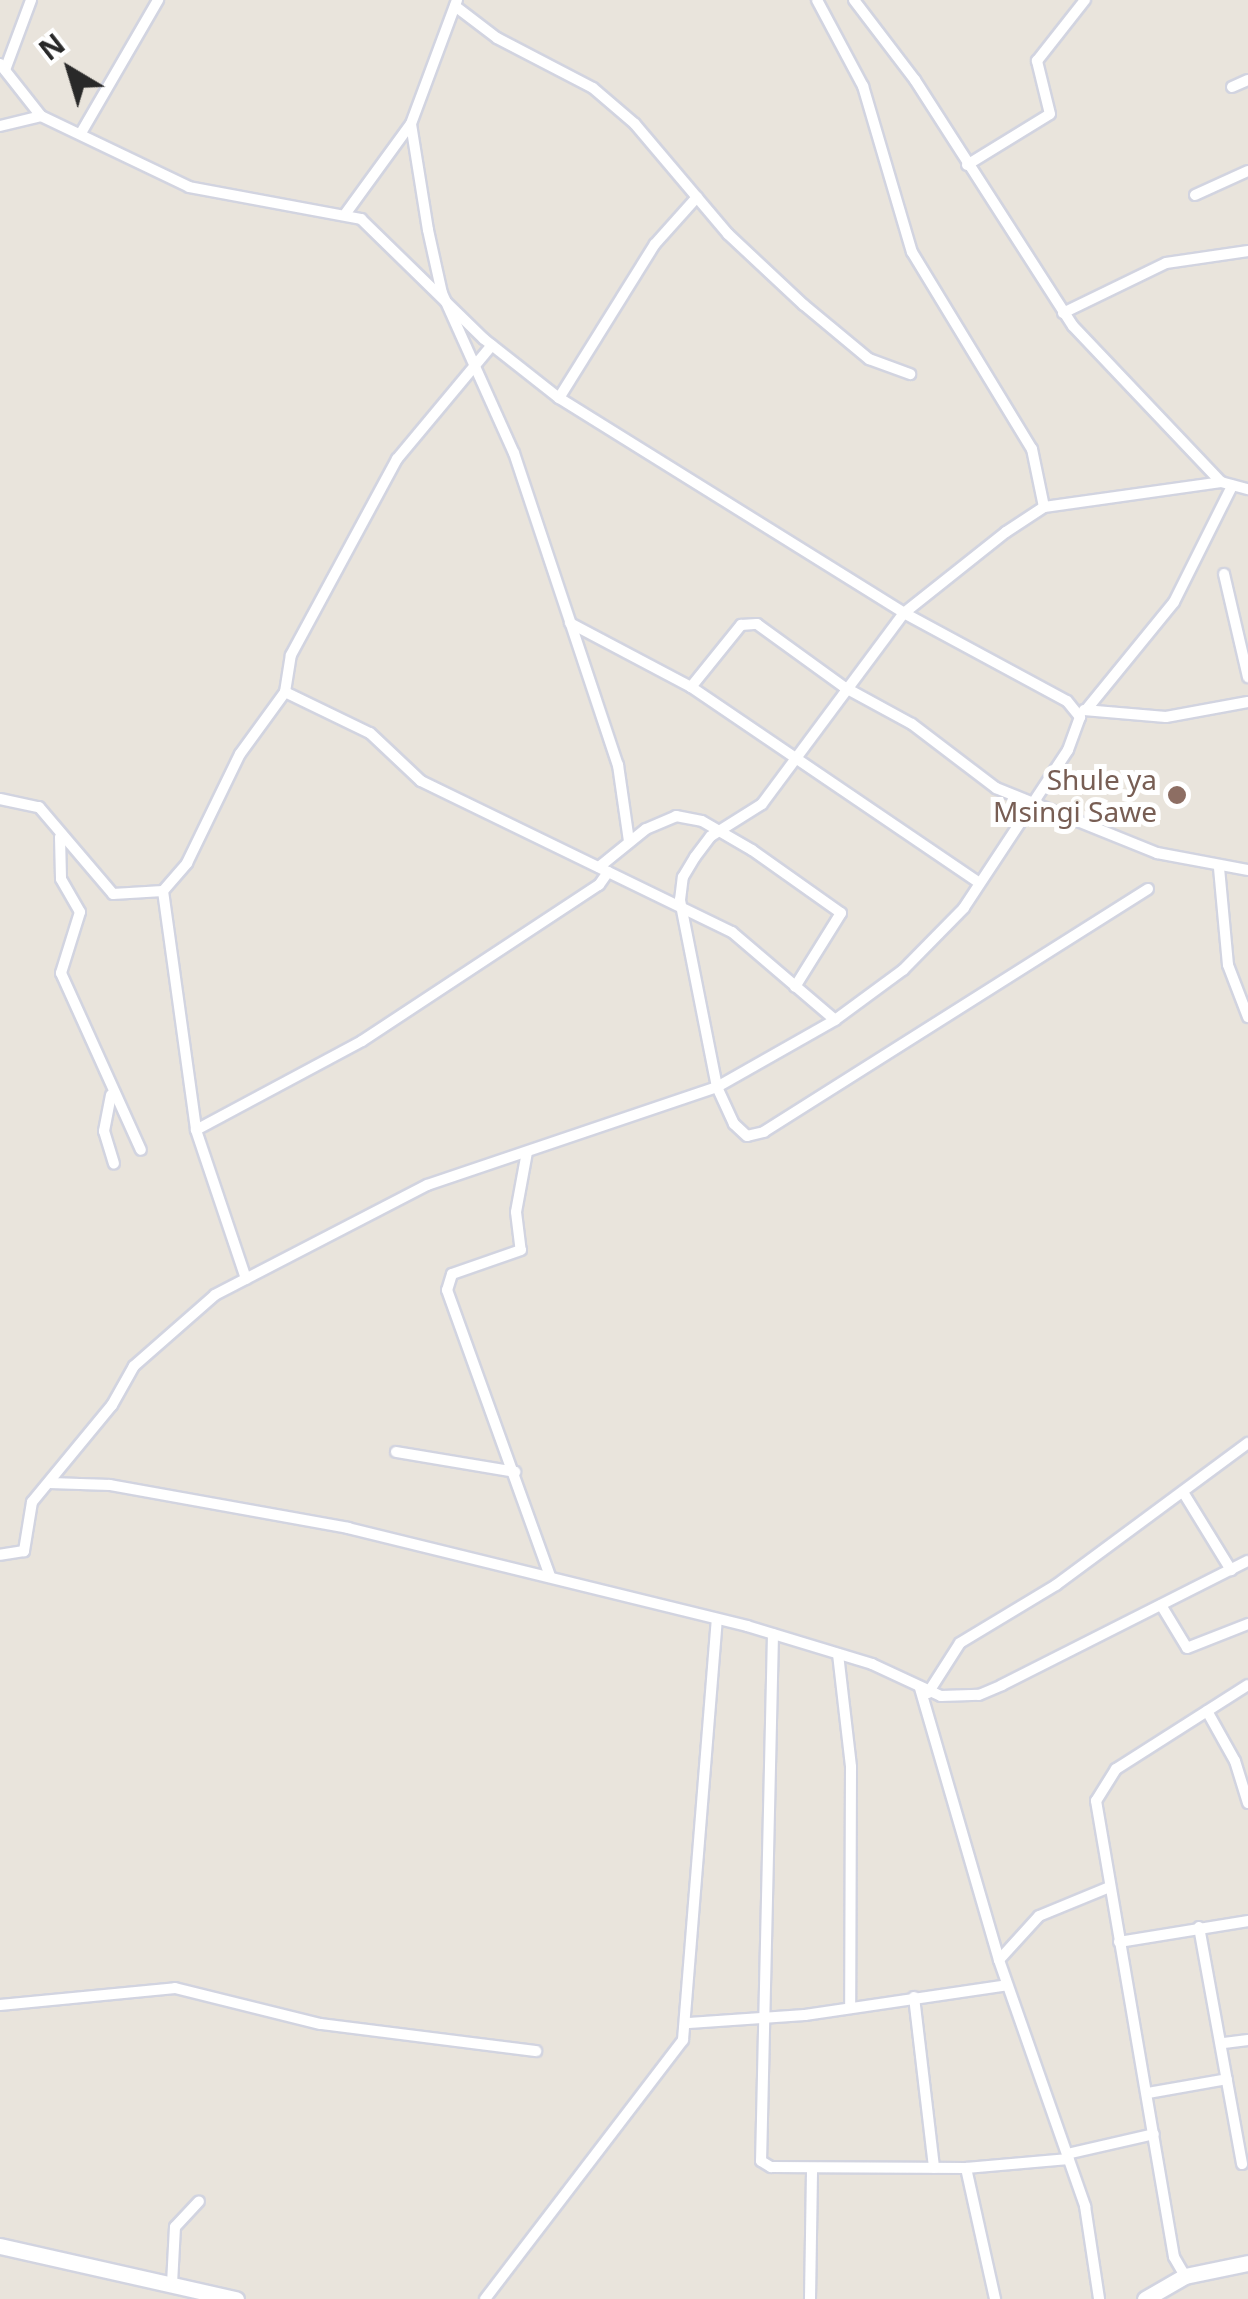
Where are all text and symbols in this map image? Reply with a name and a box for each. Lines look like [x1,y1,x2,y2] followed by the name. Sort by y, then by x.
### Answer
[20,20,120,120] north arrow
[31,24,72,68] text: N
[993,762,1157,828] place label: Shule ya Msingi Sawe
[1166,784,1188,806] marker: Shule ya Msingi Sawe

